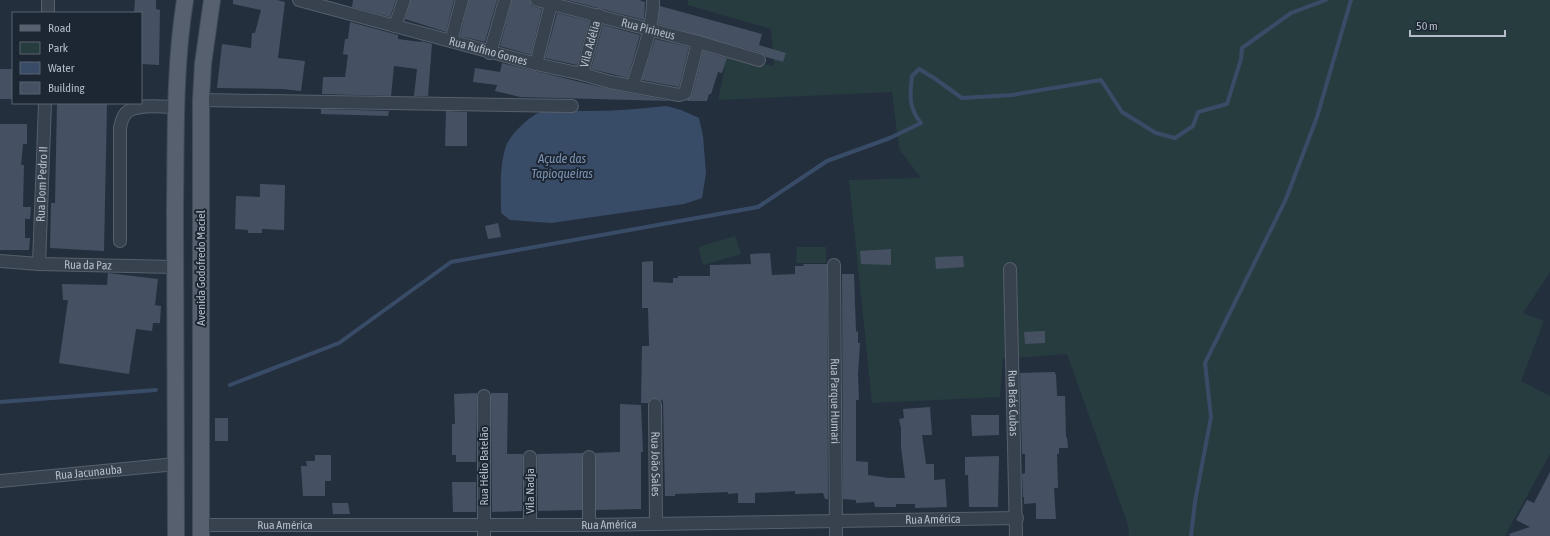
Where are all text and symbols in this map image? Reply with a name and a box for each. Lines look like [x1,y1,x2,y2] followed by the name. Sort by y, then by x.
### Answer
[12,12,142,104] legend
[1410,12,1505,38] scale bar
[620,15,677,43] street label: Rua Pirineus
[577,19,603,69] street label: Vila Adélia
[1416,19,1438,33] text: 50 m
[48,21,71,35] text: Road
[448,34,529,68] street label: Rua Rufino Gomes
[48,41,69,55] text: Park
[48,61,75,75] text: Water
[48,81,86,95] text: Building
[34,146,50,222] street label: Rua Dom Pedro II
[531,151,593,181] water label: Açude das Tapioqueiras
[194,209,208,326] street label: Avenida Godofredo Maciel
[64,258,112,273] street label: Rua da Paz
[828,358,842,444] street label: Rua Parque Humari
[1005,370,1021,436] street label: Rua Brás Cubas
[477,426,491,506] street label: Rua Hélio Batelão
[648,432,663,496] street label: Rua João Sales
[54,462,123,483] street label: Rua Jacunauba
[523,468,537,514] street label: Vila Nadja
[905,512,961,527] street label: Rua América
[581,517,637,532] street label: Rua América
[257,518,313,532] street label: Rua América

